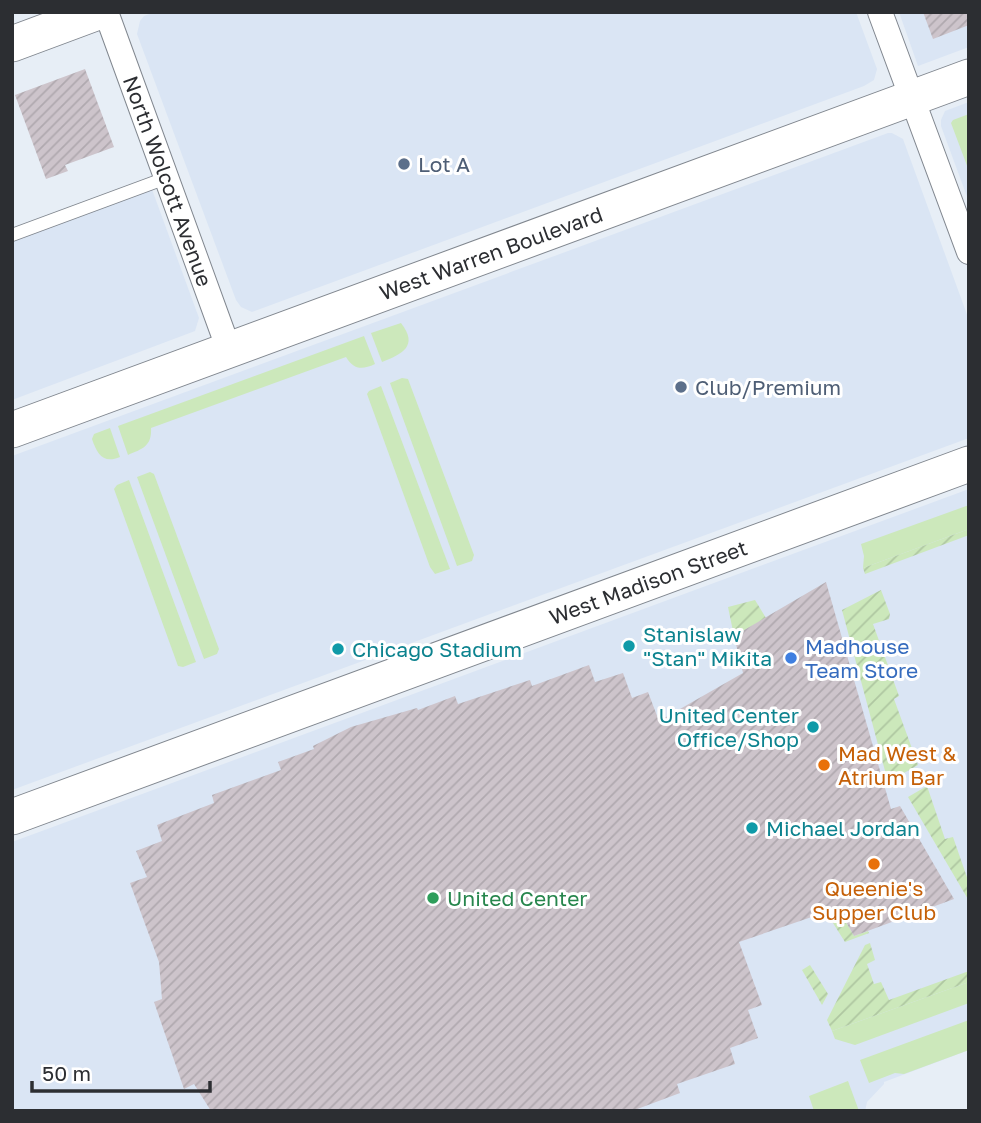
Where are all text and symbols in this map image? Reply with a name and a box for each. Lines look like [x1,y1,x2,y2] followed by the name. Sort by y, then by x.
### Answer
[118,72,218,290] street label: North Wolcott Avenue
[418,151,470,177] place label: Lot A
[396,156,412,172] marker: Lot A
[376,201,606,305] street label: West Warren Boulevard
[695,374,841,400] place label: Club/Premium
[673,379,689,395] marker: Club/Premium
[545,534,751,630] street label: West Madison Street
[643,621,772,671] place label: Stanislaw "Stan" Mikita
[805,633,918,683] place label: Madhouse Team Store
[352,636,522,662] place label: Chicago Stadium
[621,638,637,654] marker: Stanislaw "Stan" Mikita
[330,641,346,657] marker: Chicago Stadium
[783,650,799,666] marker: Madhouse Team Store
[658,702,799,752] place label: United Center Office/Shop
[805,719,821,735] marker: United Center Office/Shop
[838,740,956,790] place label: Mad West & Atrium Bar
[816,757,832,773] marker: Mad West & Atrium Bar
[766,815,920,841] place label: Michael Jordan
[744,820,760,836] marker: Michael Jordan
[866,856,882,872] marker: Queenie's Supper Club
[812,875,936,925] place label: Queenie's Supper Club
[447,885,588,911] place label: United Center
[425,890,441,906] marker: United Center
[32,1050,210,1094] scale bar
[42,1060,91,1086] text: 50 m

